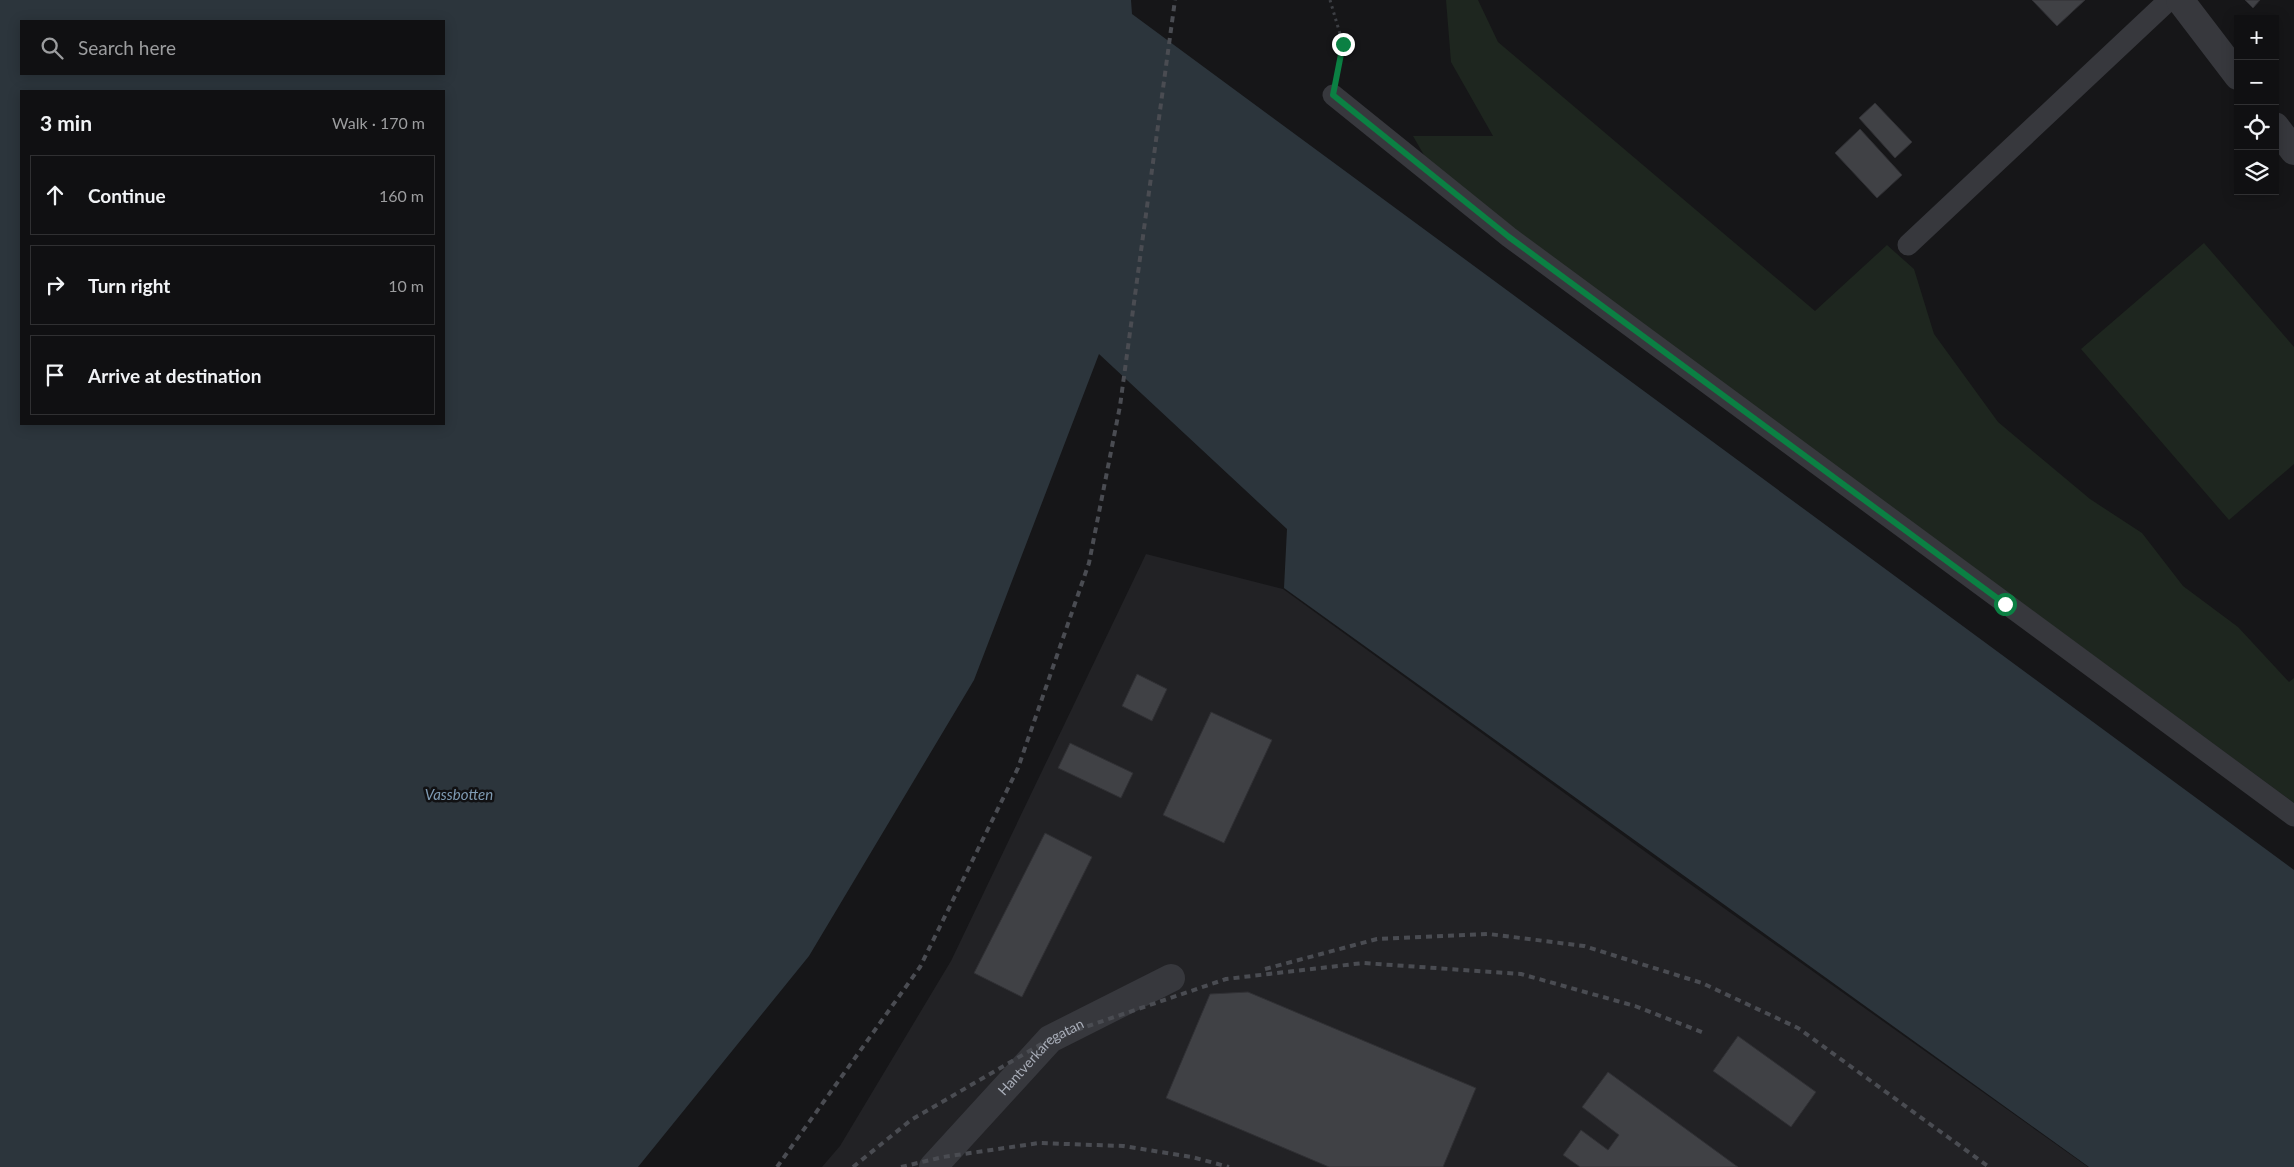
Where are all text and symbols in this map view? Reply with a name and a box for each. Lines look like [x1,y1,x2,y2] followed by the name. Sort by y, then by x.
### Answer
[2234,15,2279,195] map controls
[2234,15,2279,60] button: +
[20,20,445,75] search box
[1332,33,1355,56] route end
[38,34,66,62] icon: search
[78,36,176,59] text: Search here
[2234,60,2279,105] button: −
[2234,105,2279,150] button: locate
[40,110,92,135] text: 3 min
[332,113,425,132] text: Walk · 170 m
[2234,150,2279,195] button: layers
[41,181,69,209] icon: ahead
[88,184,166,207] text: Continue
[379,186,424,205] text: 160 m
[41,271,69,299] icon: right
[88,274,170,297] text: Turn right
[388,276,424,295] text: 10 m
[41,361,69,389] icon: arrive
[88,364,261,387] text: Arrive at destination
[1994,593,2017,616] route start
[425,785,493,803] water label: Vassbotten
[994,1014,1086,1099] street label: Hantverkaregatan

